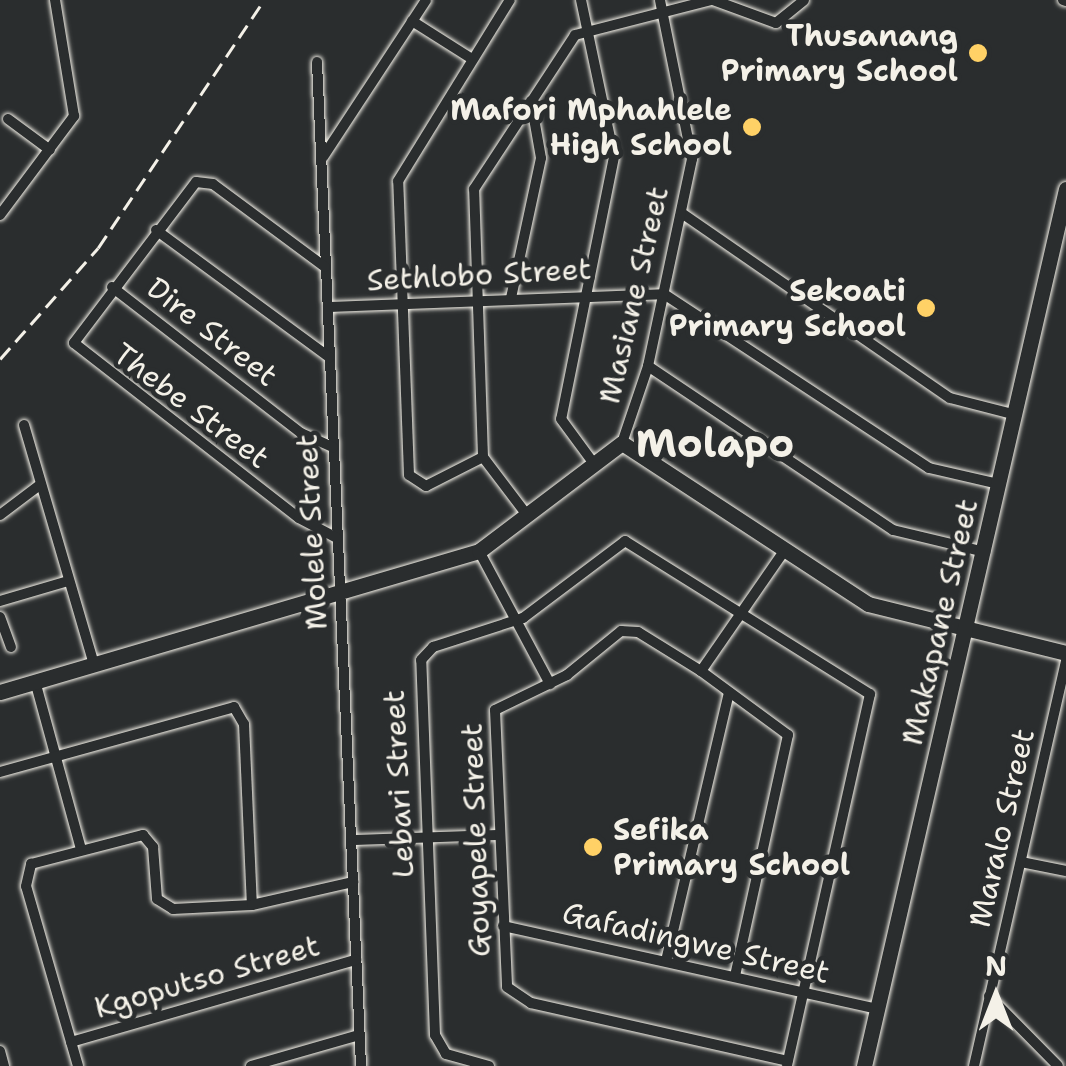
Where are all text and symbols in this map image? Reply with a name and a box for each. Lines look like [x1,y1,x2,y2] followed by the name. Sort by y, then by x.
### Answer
[721,18,958,88] place label: Thusanang Primary School
[967,42,989,64] marker: Thusanang Primary School
[450,92,732,162] place label: Mafori Mphahlele High School
[741,116,763,138] marker: Mafori Mphahlele High School
[592,183,676,407] street label: Masiane Street
[366,251,592,299] street label: Sethlobo Street
[140,270,284,394] street label: Dire Street
[669,273,906,344] place label: Sekoati Primary School
[915,297,937,319] marker: Sekoati Primary School
[106,336,276,476] street label: Thebe Street
[636,419,794,467] district label: Molapo
[289,433,335,631] street label: Molele Street
[894,495,986,749] street label: Makapane Street
[376,689,422,879] street label: Lebari Street
[454,722,498,958] street label: Goyapele Street
[962,725,1042,931] street label: Maralo Street
[613,812,850,882] place label: Sefika Primary School
[582,836,604,858] marker: Sefika Primary School
[559,895,833,991] street label: Gafadingwe Street
[90,928,324,1026] street label: Kgoputso Street
[946,946,1046,1046] north arrow
[985,947,1007,985] text: N

